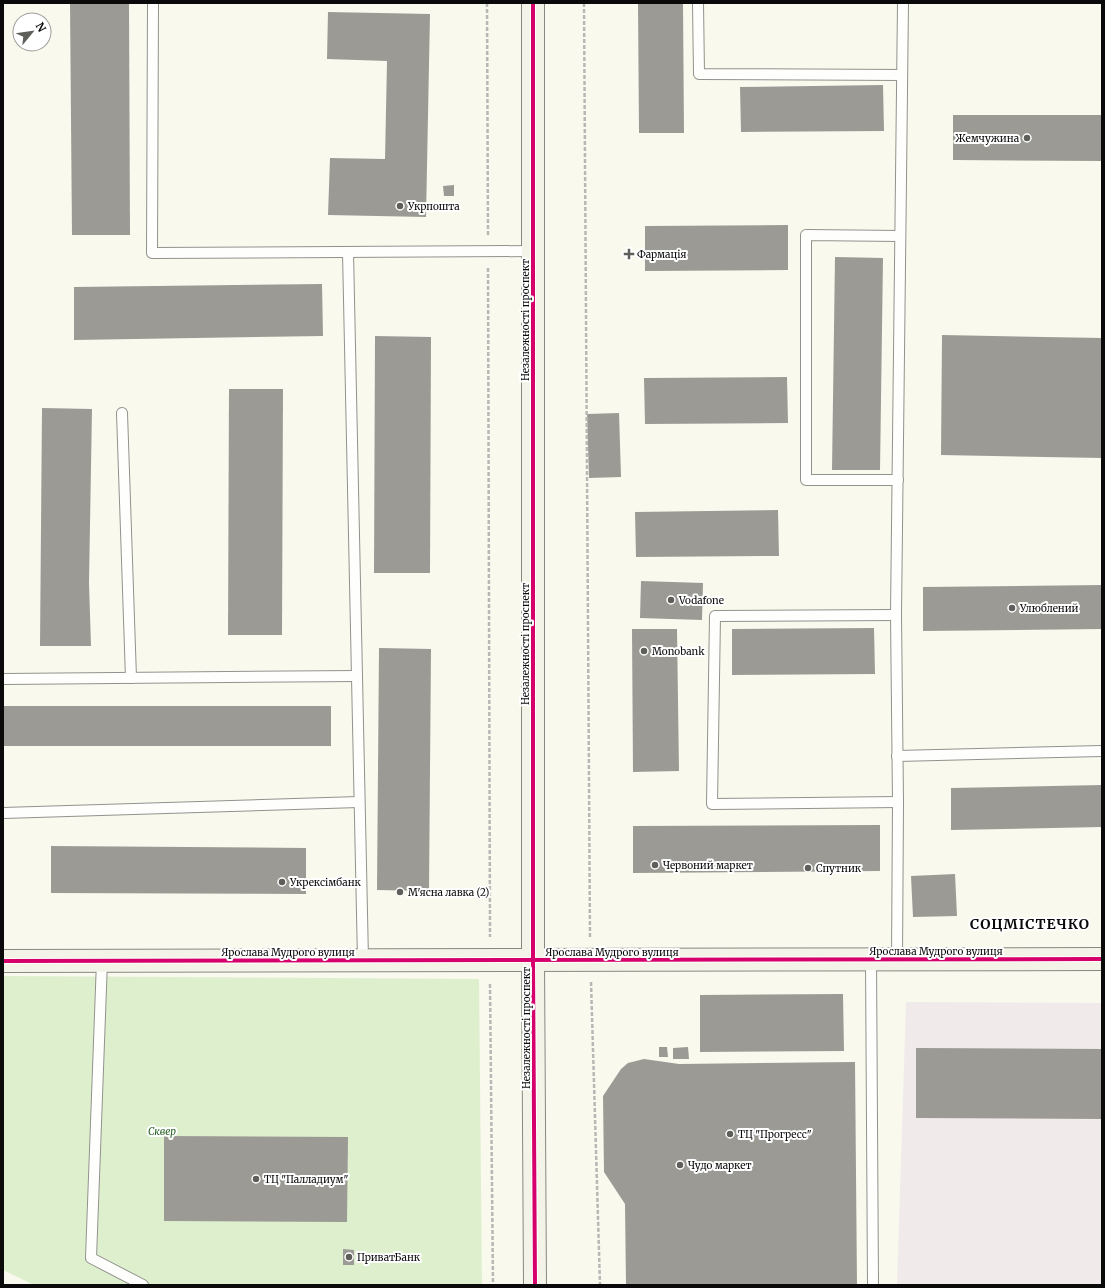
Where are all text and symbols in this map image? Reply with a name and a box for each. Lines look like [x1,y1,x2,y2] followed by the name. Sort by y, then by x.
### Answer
[12,12,52,52] north arrow
[33,20,49,35] text: N
[955,132,1020,145] place label: Жемчужина
[1022,133,1032,143] marker: Жемчужина
[407,200,460,213] place label: Укрпошта
[395,201,405,211] marker: Укрпошта
[637,248,686,261] place label: Фармація
[624,249,634,259] marker: Фармація
[519,259,532,381] street label: Незалежності проспект
[519,583,532,705] street label: Незалежності проспект
[678,594,724,607] place label: Vodafone
[666,595,676,605] marker: Vodafone
[1019,602,1079,615] place label: Улюблений
[1007,603,1017,613] marker: Улюблений
[652,645,705,658] place label: Monobank
[639,646,649,656] marker: Monobank
[663,859,753,872] place label: Червоний маркет
[650,860,660,870] marker: Червоний маркет
[816,862,862,875] place label: Спутник
[803,863,813,873] marker: Спутник
[289,876,361,889] place label: Укрексімбанк
[277,877,287,887] marker: Укрексімбанк
[408,886,489,899] place label: М'ясна лавка (2)
[395,887,405,897] marker: М'ясна лавка (2)
[970,915,1090,933] district label: СОЦМІСТЕЧКО
[869,945,1003,958] street label: Ярослава Мудрого вулиця
[221,946,355,959] street label: Ярослава Мудрого вулиця
[545,946,679,959] street label: Ярослава Мудрого вулиця
[520,967,533,1089] street label: Незалежності проспект
[148,1125,176,1138] park label: Сквер
[738,1128,812,1141] place label: ТЦ "Прогресс"
[725,1129,735,1139] marker: ТЦ "Прогресс"
[688,1159,752,1172] place label: Чудо маркет
[675,1160,685,1170] marker: Чудо маркет
[264,1173,348,1186] place label: ТЦ "Палладиум"
[251,1174,261,1184] marker: ТЦ "Палладиум"
[357,1251,421,1264] place label: ПриватБанк
[344,1252,354,1262] marker: ПриватБанк

